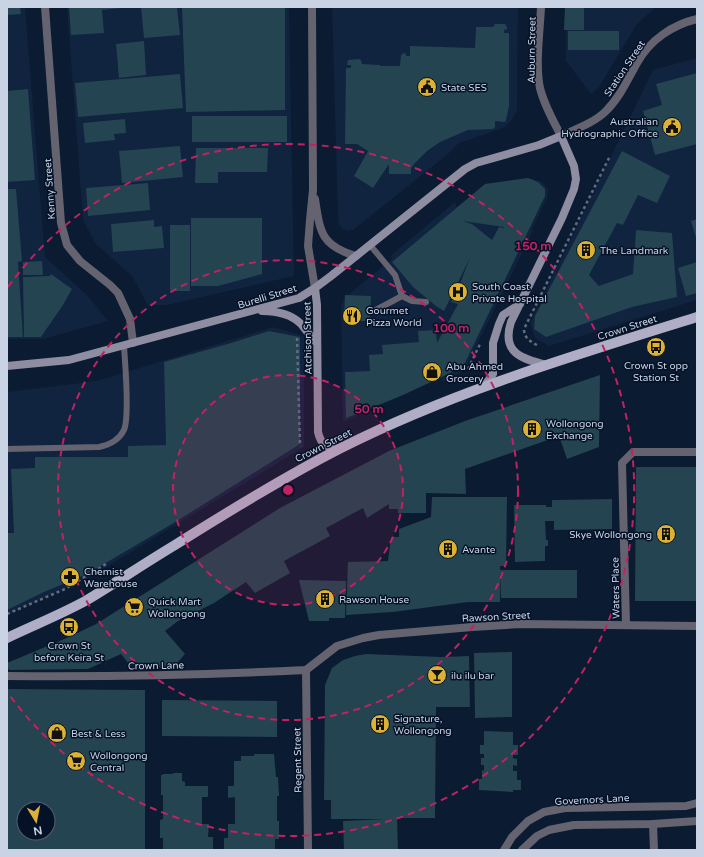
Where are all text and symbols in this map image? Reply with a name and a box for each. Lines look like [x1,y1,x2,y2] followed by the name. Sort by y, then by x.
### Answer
[525,16,539,84] street label: Auburn Street
[602,38,648,99] street label: Station Street
[416,76,438,98] public building icon: State SES
[441,82,487,94] place label: State SES
[561,116,658,140] place label: Australian Hydrographic Office
[661,116,683,138] public building icon: Australian Hydrographic Office
[42,158,58,220] street label: Kenny Street
[515,239,551,253] text: 150 m
[575,239,597,261] building icon: The Landmark
[600,245,669,257] place label: The Landmark
[447,281,469,303] hospital icon: South Coast Private Hospital
[472,281,547,305] place label: South Coast Private Hospital
[236,282,298,312] street label: Burelli Street
[301,301,315,375] street label: Atchison Street
[341,305,363,327] restaurant icon: Gourmet Pizza World
[366,305,422,329] place label: Gourmet Pizza World
[596,313,659,343] street label: Crown Street
[433,321,469,335] text: 100 m
[645,336,667,358] bus stop icon: Crown St opp Station St
[624,360,688,384] place label: Crown St opp Station St
[421,361,443,383] shop icon: Abu Ahmed Grocery
[446,361,503,385] place label: Abu Ahmed Grocery
[354,402,384,416] text: 50 m
[521,418,543,440] building icon: Wollongong Exchange
[546,418,604,442] place label: Wollongong Exchange
[293,426,354,465] street label: Crown Street
[281,483,295,497] centre of rings
[655,523,677,545] building icon: Skye Wollongong
[569,529,652,541] place label: Skye Wollongong
[437,538,459,560] building icon: Avante
[462,544,496,556] place label: Avante
[609,557,623,619] street label: Waters Place
[59,566,81,588] pharmacy icon: Chemist Warehouse
[84,566,138,590] place label: Chemist Warehouse
[314,588,336,610] building icon: Rawson House
[339,594,410,606] place label: Rawson House
[123,596,145,618] supermarket icon: Quick Mart Wollongong
[148,596,206,620] place label: Quick Mart Wollongong
[461,609,531,625] street label: Rawson Street
[58,616,80,638] bus stop icon: Crown St before Keira St
[34,640,104,664] place label: Crown St before Keira St
[128,660,185,672] street label: Crown Lane
[426,664,448,686] bar icon: ilu ilu bar
[451,670,494,682] place label: ilu ilu bar
[369,713,391,735] building icon: Signature, Wollongong
[394,713,452,737] place label: Signature, Wollongong
[46,722,68,744] shop icon: Best & Less
[291,727,305,793] street label: Regent Street
[71,728,126,740] place label: Best & Less
[65,750,87,772] supermarket icon: Wollongong Central
[90,750,148,774] place label: Wollongong Central
[554,792,630,808] street label: Governors Lane
[16,801,56,841] north arrow
[32,823,43,838] text: N

